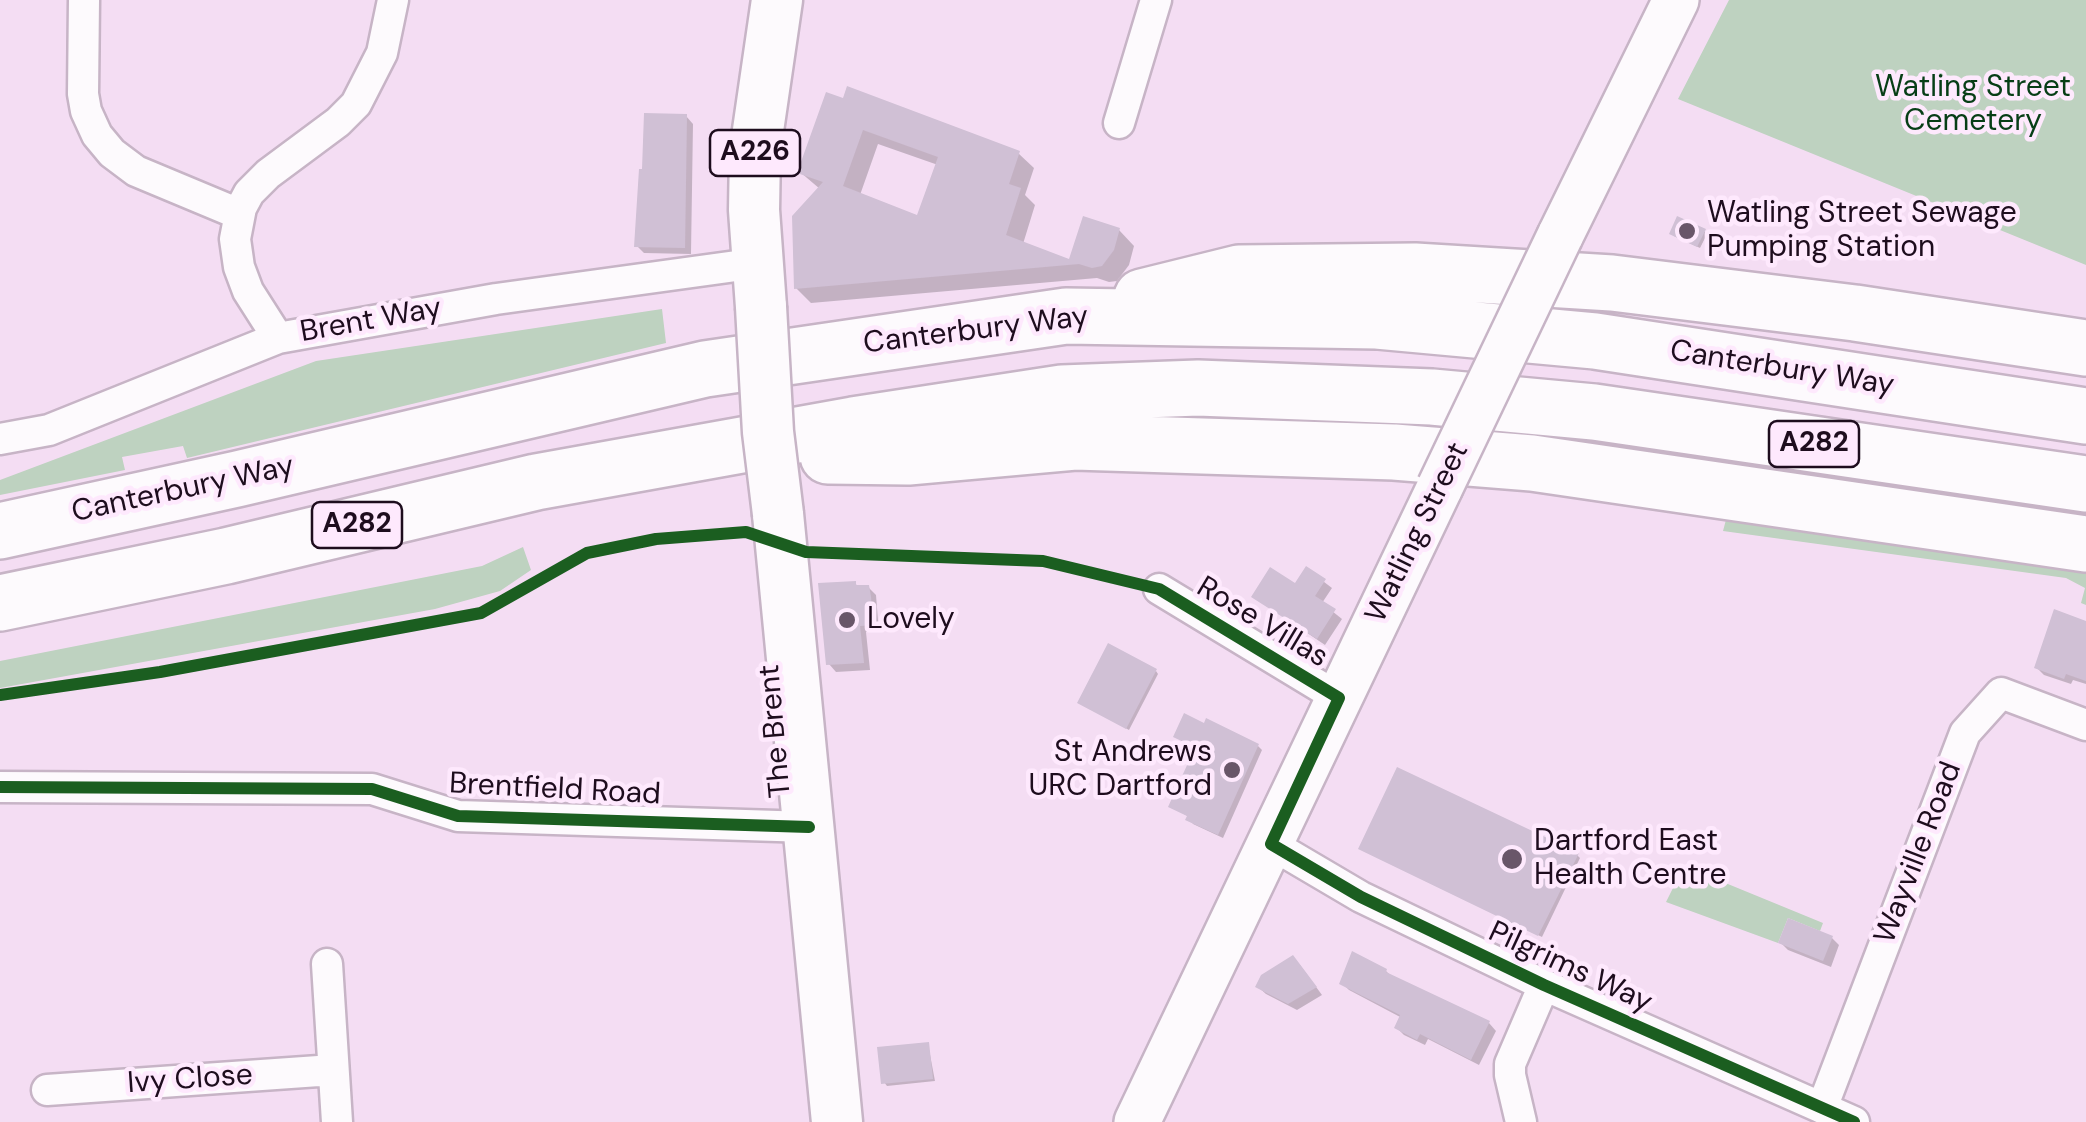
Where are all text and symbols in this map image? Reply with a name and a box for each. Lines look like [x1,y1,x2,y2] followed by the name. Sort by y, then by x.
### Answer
[1875,70,2071,140] park label: Watling Street Cemetery
[710,130,800,176] road number: A226
[1707,196,2017,266] place label: Watling Street Sewage Pumping Station
[1676,220,1698,242] marker: Watling Street Sewage Pumping Station
[298,291,444,351] street label: Brent Way
[861,299,1091,363] street label: Canterbury Way
[1667,334,1897,404] street label: Canterbury Way
[1769,421,1859,467] road number: A282
[1359,437,1477,629] street label: Watling Street
[69,449,297,531] street label: Canterbury Way
[312,502,402,548] road number: A282
[1190,570,1334,676] street label: Rose Villas
[867,602,955,638] place label: Lovely
[836,609,858,631] marker: Lovely
[752,663,800,799] street label: The Brent
[1028,735,1212,806] place label: St Andrews URC Dartford
[1868,757,1970,949] street label: Wayville Road
[1221,759,1243,781] marker: St Andrews URC Dartford
[448,766,662,814] street label: Brentfield Road
[1534,824,1727,894] place label: Dartford East Health Centre
[1499,846,1525,872] marker: Dartford East Health Centre
[1483,914,1657,1022] street label: Pilgrims Way
[126,1058,254,1102] street label: Ivy Close

